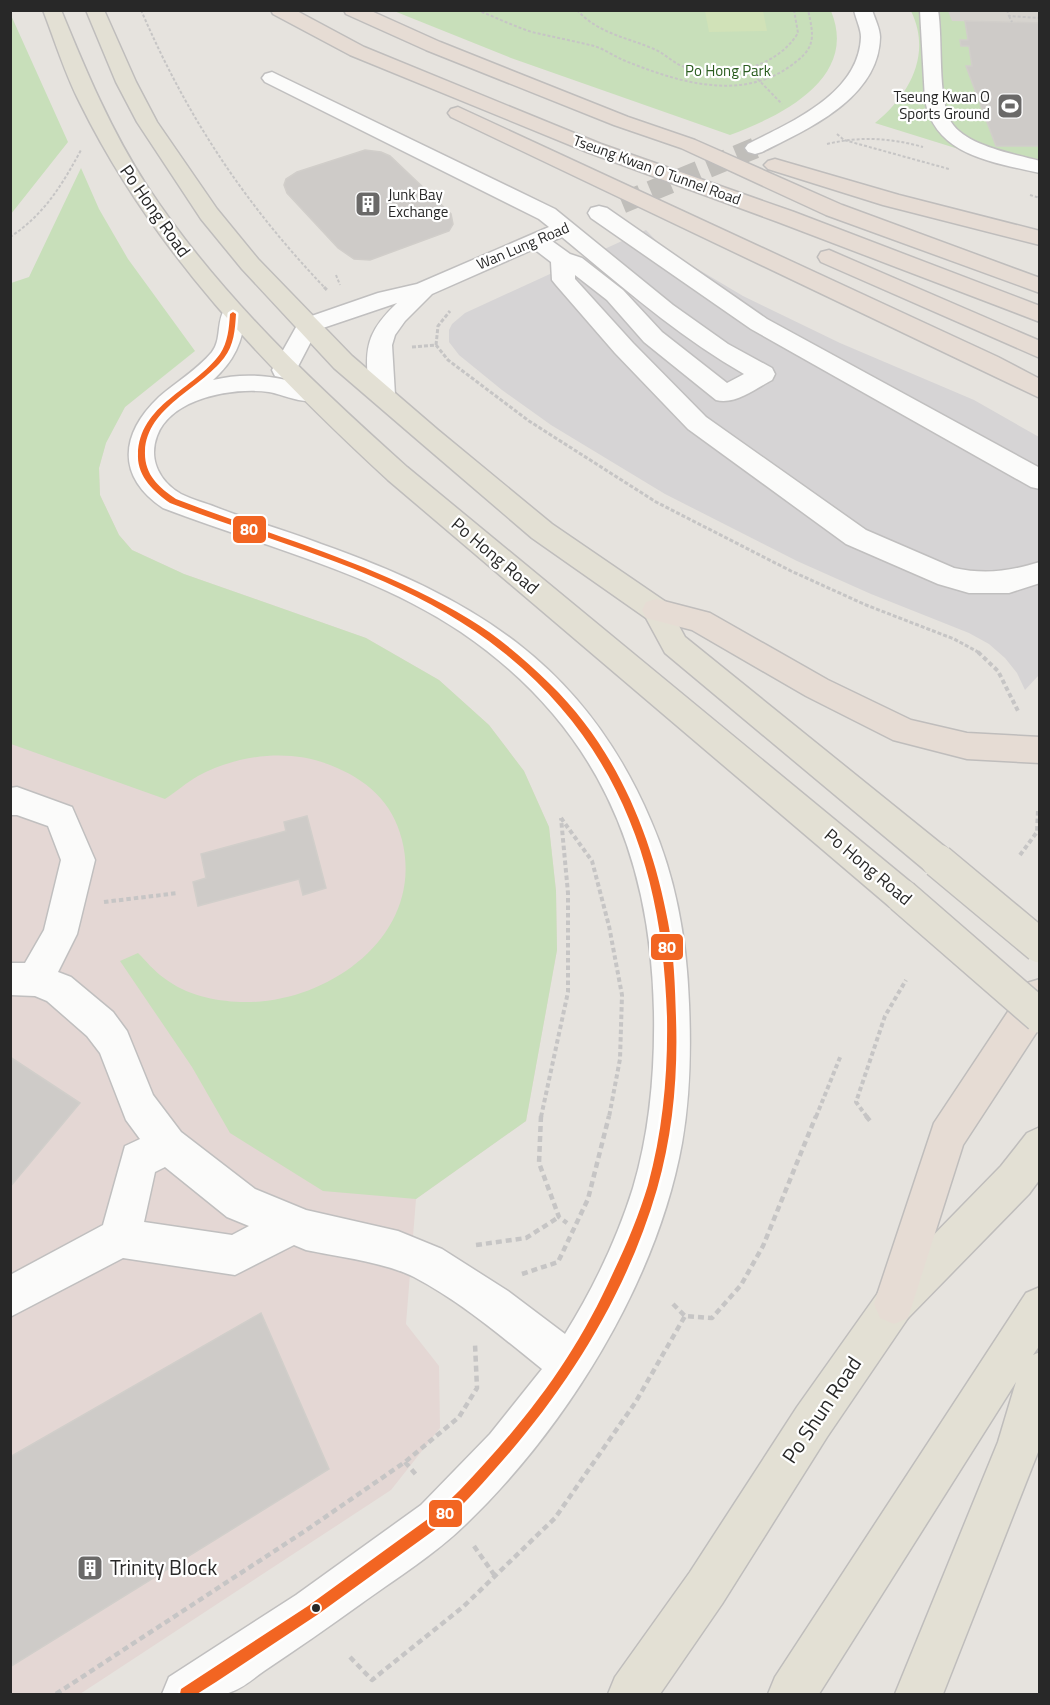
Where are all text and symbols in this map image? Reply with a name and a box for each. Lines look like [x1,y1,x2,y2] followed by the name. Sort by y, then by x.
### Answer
[685,59,771,82] park label: Po Hong Park
[894,85,990,125] place label: Tseung Kwan O Sports Ground
[995,91,1025,121] sports icon: Tseung Kwan O Sports Ground
[570,128,744,211] street label: Tseung Kwan O Tunnel Road
[114,159,197,262] street label: Po Hong Road
[388,183,448,223] place label: Junk Bay Exchange
[353,189,383,219] building icon: Junk Bay Exchange
[473,216,573,275] street label: Wan Lung Road
[445,511,545,601] street label: Po Hong Road
[232,515,267,544] line badge: 80
[240,517,258,541] text: 80
[818,822,918,912] street label: Po Hong Road
[650,933,684,961] line badge: 80
[658,935,676,959] text: 80
[773,1349,869,1469] street label: Po Shun Road
[428,1499,463,1528] line badge: 80
[436,1501,454,1525] text: 80
[110,1551,217,1583] place label: Trinity Block
[75,1553,105,1583] building icon: Trinity Block
[310,1602,322,1614] unlabelled marker

